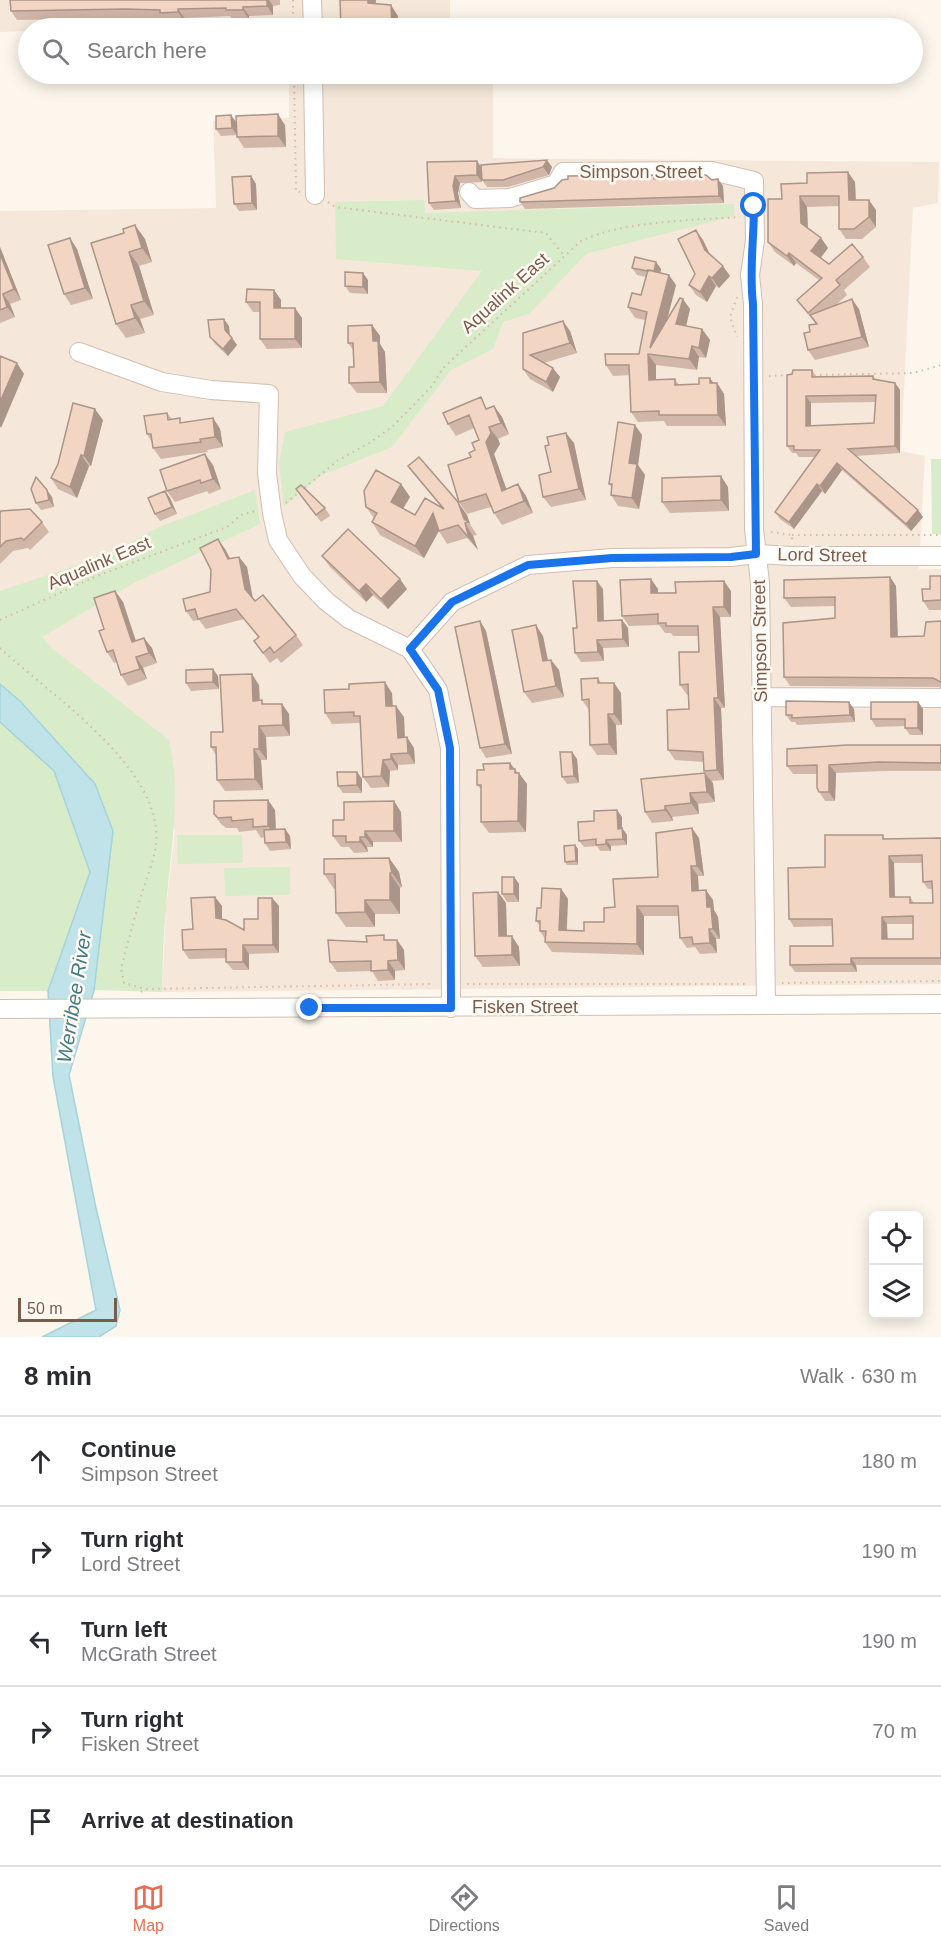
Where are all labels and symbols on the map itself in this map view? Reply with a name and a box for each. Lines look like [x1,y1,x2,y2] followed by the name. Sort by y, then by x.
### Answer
[579,162,703,182] street label: Simpson Street
[740,192,766,218] route start
[457,249,553,337] street label: Aqualink East
[44,532,154,594] street label: Aqualink East
[777,544,867,566] street label: Lord Street
[749,579,771,703] street label: Simpson Street
[53,928,95,1064] water label: Werribee River
[296,994,322,1020] route end
[472,997,578,1017] street label: Fisken Street
[18,1295,117,1322] scale bar

